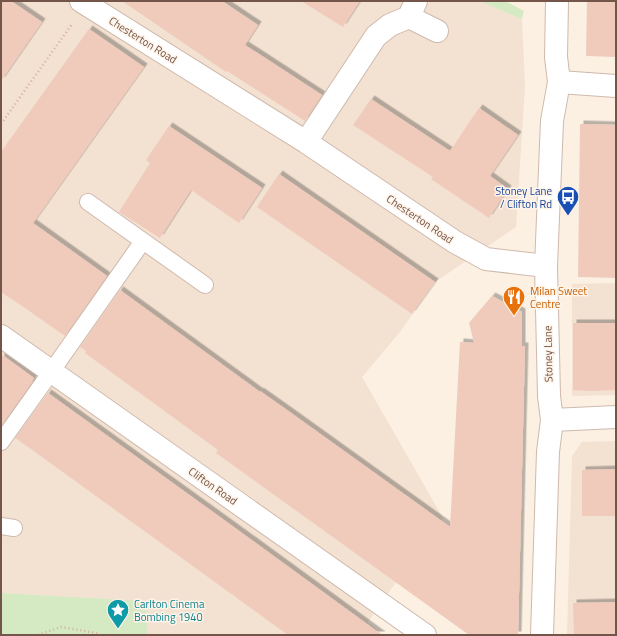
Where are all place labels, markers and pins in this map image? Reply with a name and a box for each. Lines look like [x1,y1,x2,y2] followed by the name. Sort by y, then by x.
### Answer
[495,183,552,212] place label: Stoney Lane / Clifton Rd
[555,184,581,217] bus stop icon: Stoney Lane / Clifton Rd
[530,283,587,312] place label: Milan Sweet Centre
[501,284,527,317] restaurant icon: Milan Sweet Centre
[134,596,205,625] place label: Carlton Cinema Bombing 1940
[105,597,131,630] place icon: Carlton Cinema Bombing 1940

